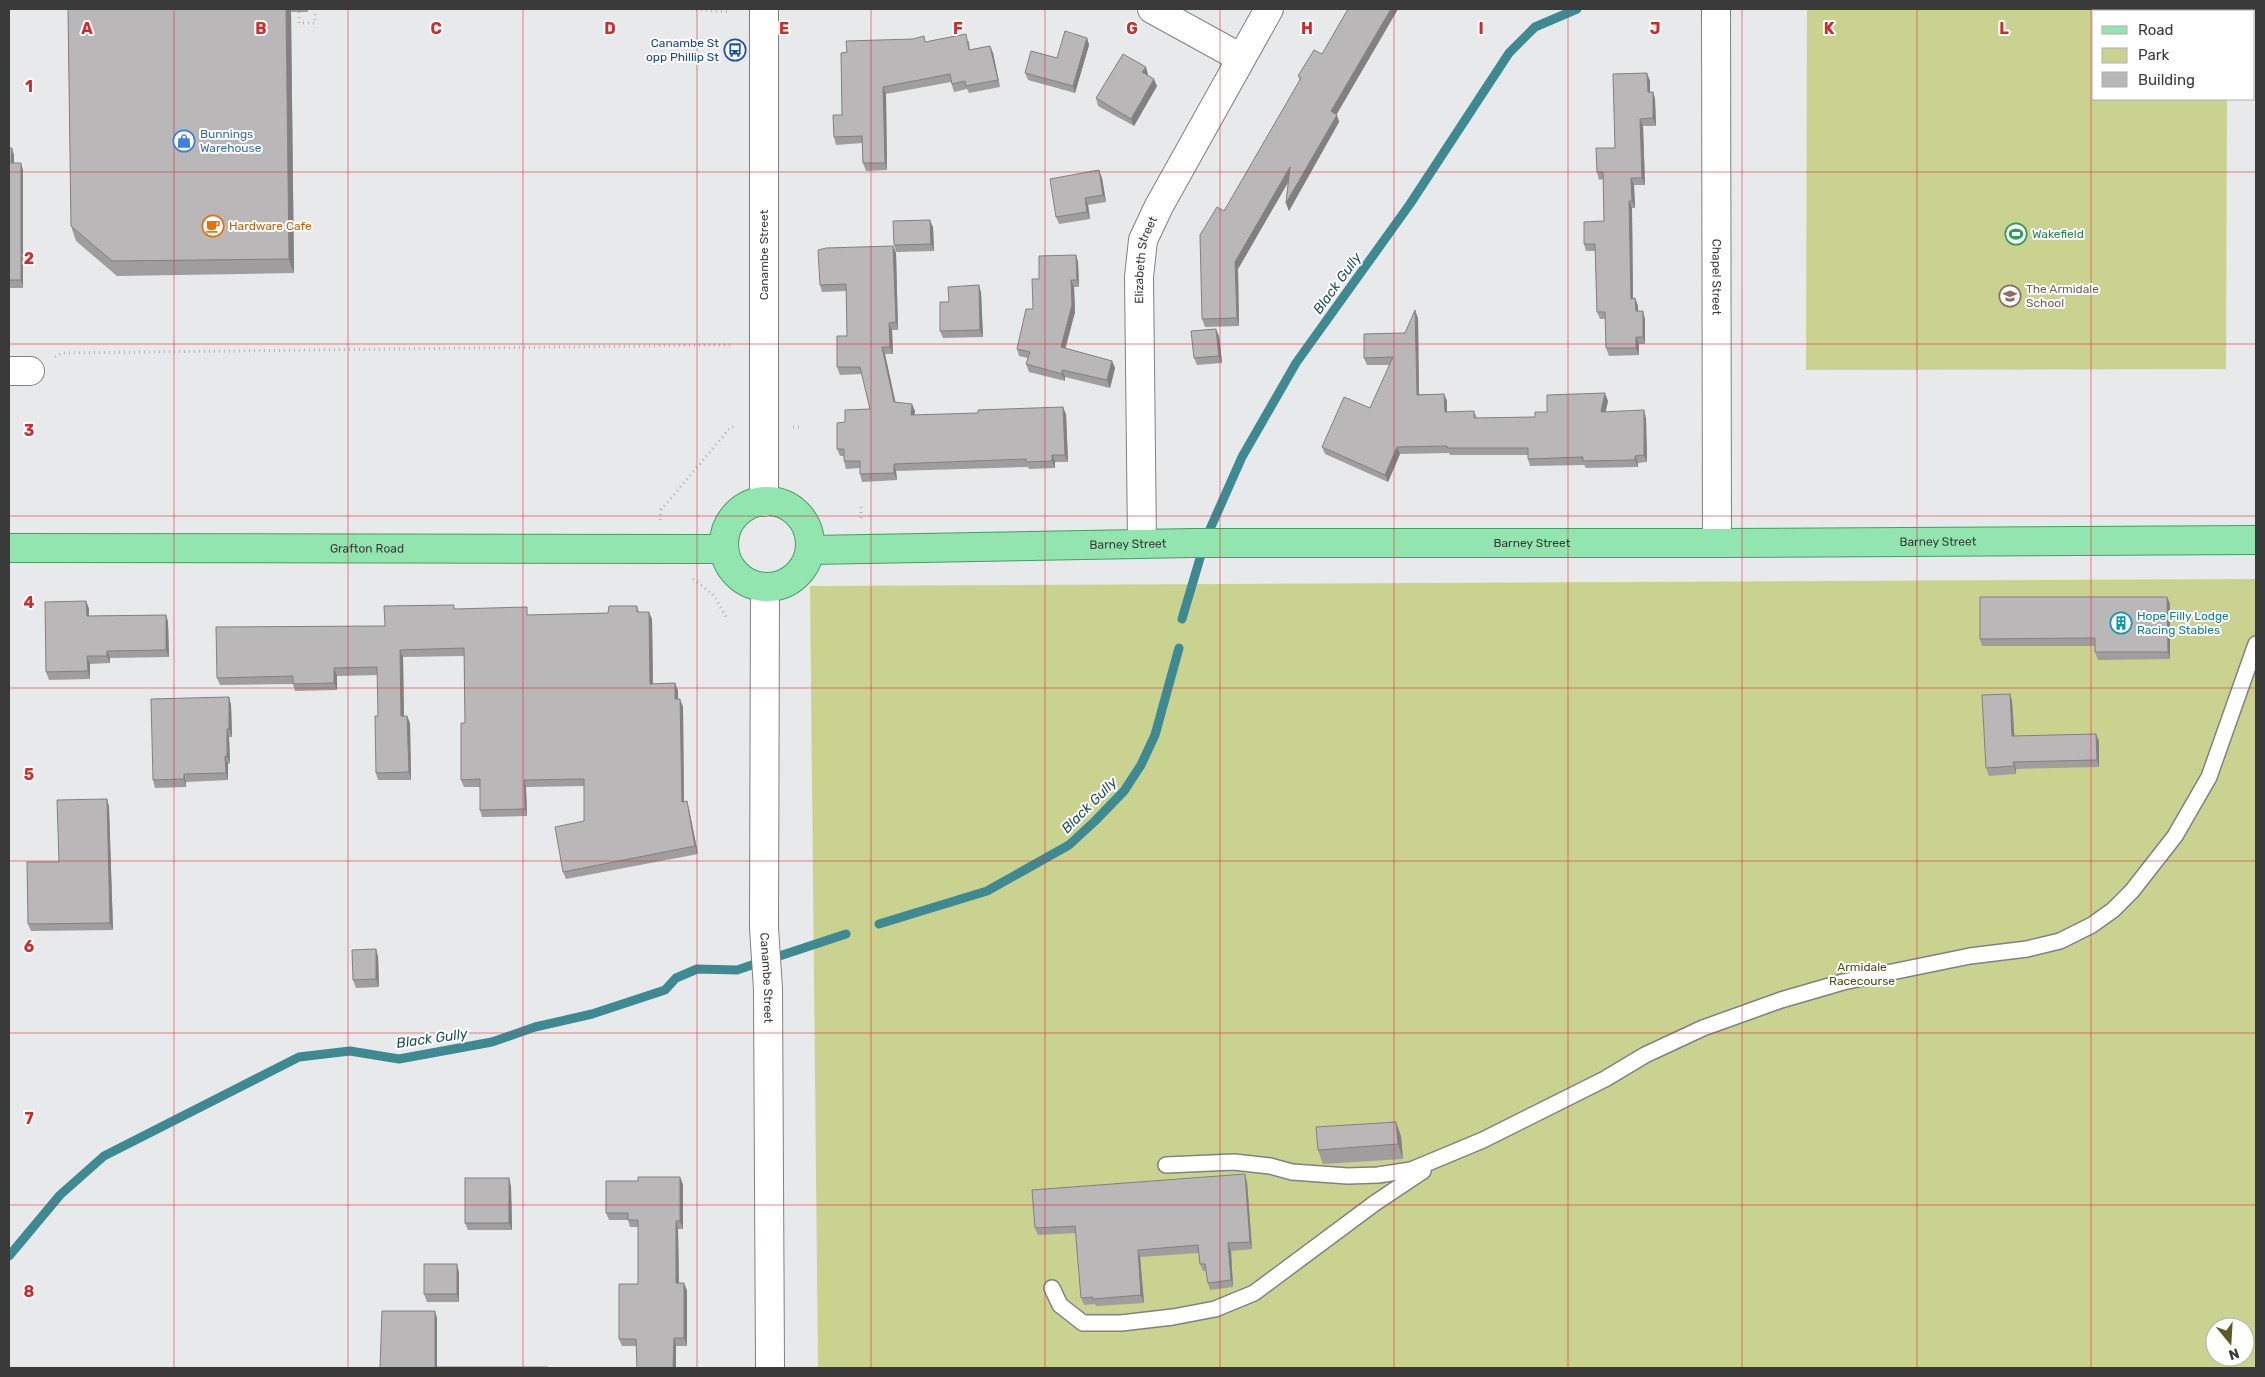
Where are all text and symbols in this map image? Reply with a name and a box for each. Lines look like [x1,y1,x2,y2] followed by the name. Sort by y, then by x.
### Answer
[2092,10,2255,100] legend
[81,19,93,38] text: A
[255,19,267,38] text: B
[430,19,442,38] text: C
[604,19,616,38] text: D
[779,19,789,38] text: E
[953,19,963,38] text: F
[1126,19,1138,38] text: G
[1301,19,1313,38] text: H
[1478,19,1484,38] text: I
[1650,19,1660,38] text: J
[1824,19,1835,38] text: K
[1999,19,2009,38] text: L
[2138,21,2174,39] text: Road
[646,36,719,64] place label: Canambe St opp Phillip St
[723,38,747,62] bus stop icon: Canambe St opp Phillip St
[2138,46,2169,64] text: Park
[2138,71,2195,89] text: Building
[25,77,33,96] text: 1
[200,127,262,155] place label: Bunnings Warehouse
[172,129,196,153] shop icon: Bunnings Warehouse
[757,209,771,300] street label: Canambe Street
[201,214,225,238] cafe icon: Hardware Cafe
[1132,214,1160,304] street label: Elizabeth Street
[229,219,312,233] place label: Hardware Cafe
[2004,222,2028,246] sports icon: Wakefield
[2032,227,2084,241] place label: Wakefield
[1709,239,1724,316] street label: Chapel Street
[1309,248,1366,317] water label: Black Gully
[24,249,34,268] text: 2
[2026,282,2099,310] place label: The Armidale School
[1998,284,2022,308] school or university icon: The Armidale School
[24,421,34,440] text: 3
[1899,535,1977,549] street label: Barney Street
[1089,536,1167,552] street label: Barney Street
[1493,536,1571,550] street label: Barney Street
[330,541,404,556] street label: Grafton Road
[24,593,35,612] text: 4
[2137,609,2229,637] place label: Hope Filly Lodge Racing Stables
[2109,611,2133,635] building icon: Hope Filly Lodge Racing Stables
[24,765,34,784] text: 5
[1058,773,1122,837] water label: Black Gully
[757,932,775,1024] street label: Canambe Street
[24,937,34,956] text: 6
[1829,960,1895,988] park label: Armidale Racecourse
[395,1025,470,1052] water label: Black Gully
[24,1109,34,1128] text: 7
[24,1282,35,1301] text: 8
[2205,1317,2255,1367] north arrow
[2226,1344,2241,1364] text: N

